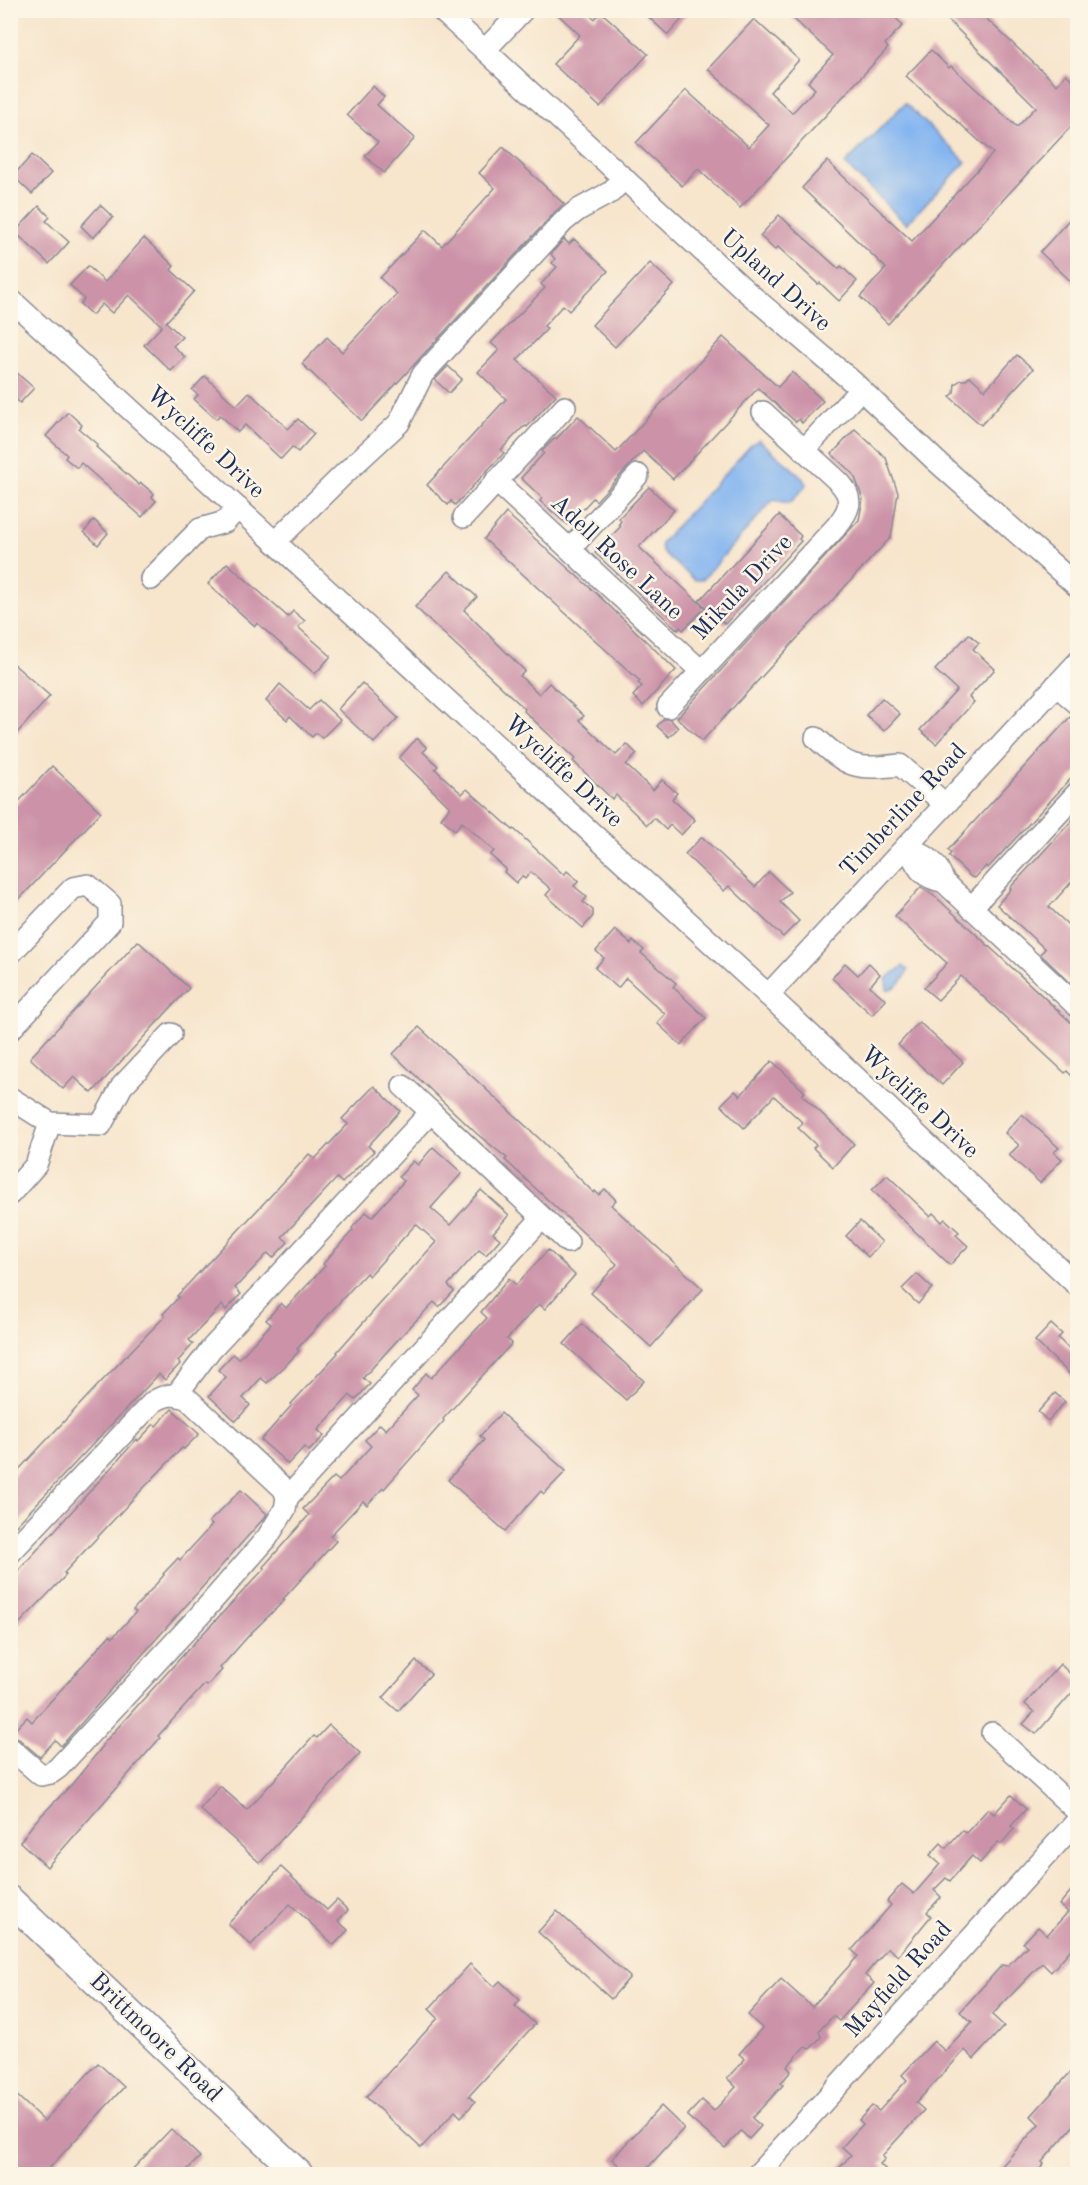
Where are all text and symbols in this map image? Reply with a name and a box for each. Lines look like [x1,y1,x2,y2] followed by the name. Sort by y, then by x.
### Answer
[715,225,835,337] street label: Upland Drive
[141,382,269,504] street label: Wycliffe Drive
[545,491,687,625] street label: Adell Rose Lane
[688,531,798,645] street label: Mikula Drive
[499,711,627,833] street label: Wycliffe Drive
[836,740,972,882] street label: Timberline Road
[855,1042,983,1164] street label: Wycliffe Drive
[841,1917,957,2043] street label: Mayfield Road
[84,1969,226,2107] street label: Brittmoore Road

